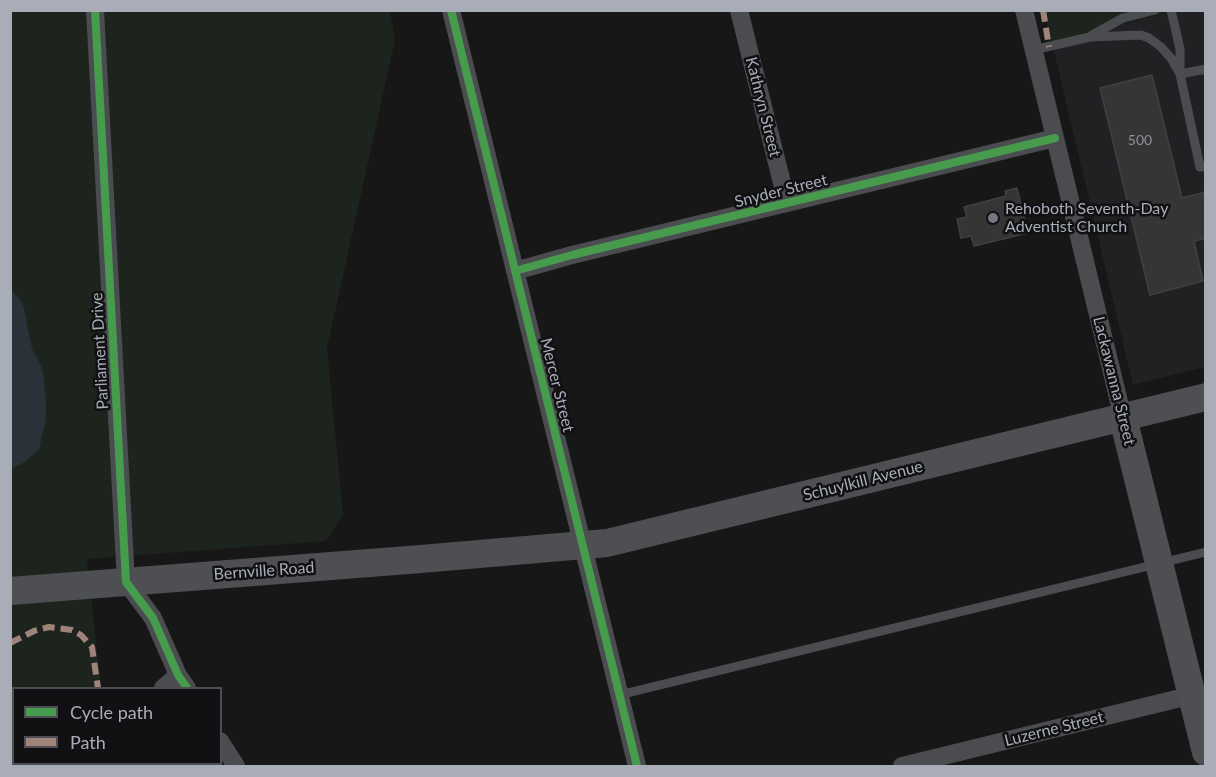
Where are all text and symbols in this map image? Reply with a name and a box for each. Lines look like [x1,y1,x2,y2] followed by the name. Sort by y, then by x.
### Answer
[741,55,785,159] street label: Kathryn Street
[1128,132,1152,148] house number: 500
[733,170,829,212] street label: Snyder Street
[1005,199,1168,237] place label: Rehoboth Seventh-Day Adventist Church
[986,211,1000,225] marker: Rehoboth Seventh-Day Adventist Church
[87,292,113,410] street label: Parliament Drive
[1089,314,1139,448] street label: Lackawanna Street
[536,336,578,434] street label: Mercer Street
[801,457,925,505] street label: Schuylkill Avenue
[213,558,315,584] street label: Bernville Road
[12,687,222,765] legend
[70,701,153,723] text: Cycle path
[1002,707,1106,751] street label: Luzerne Street
[70,731,106,753] text: Path

